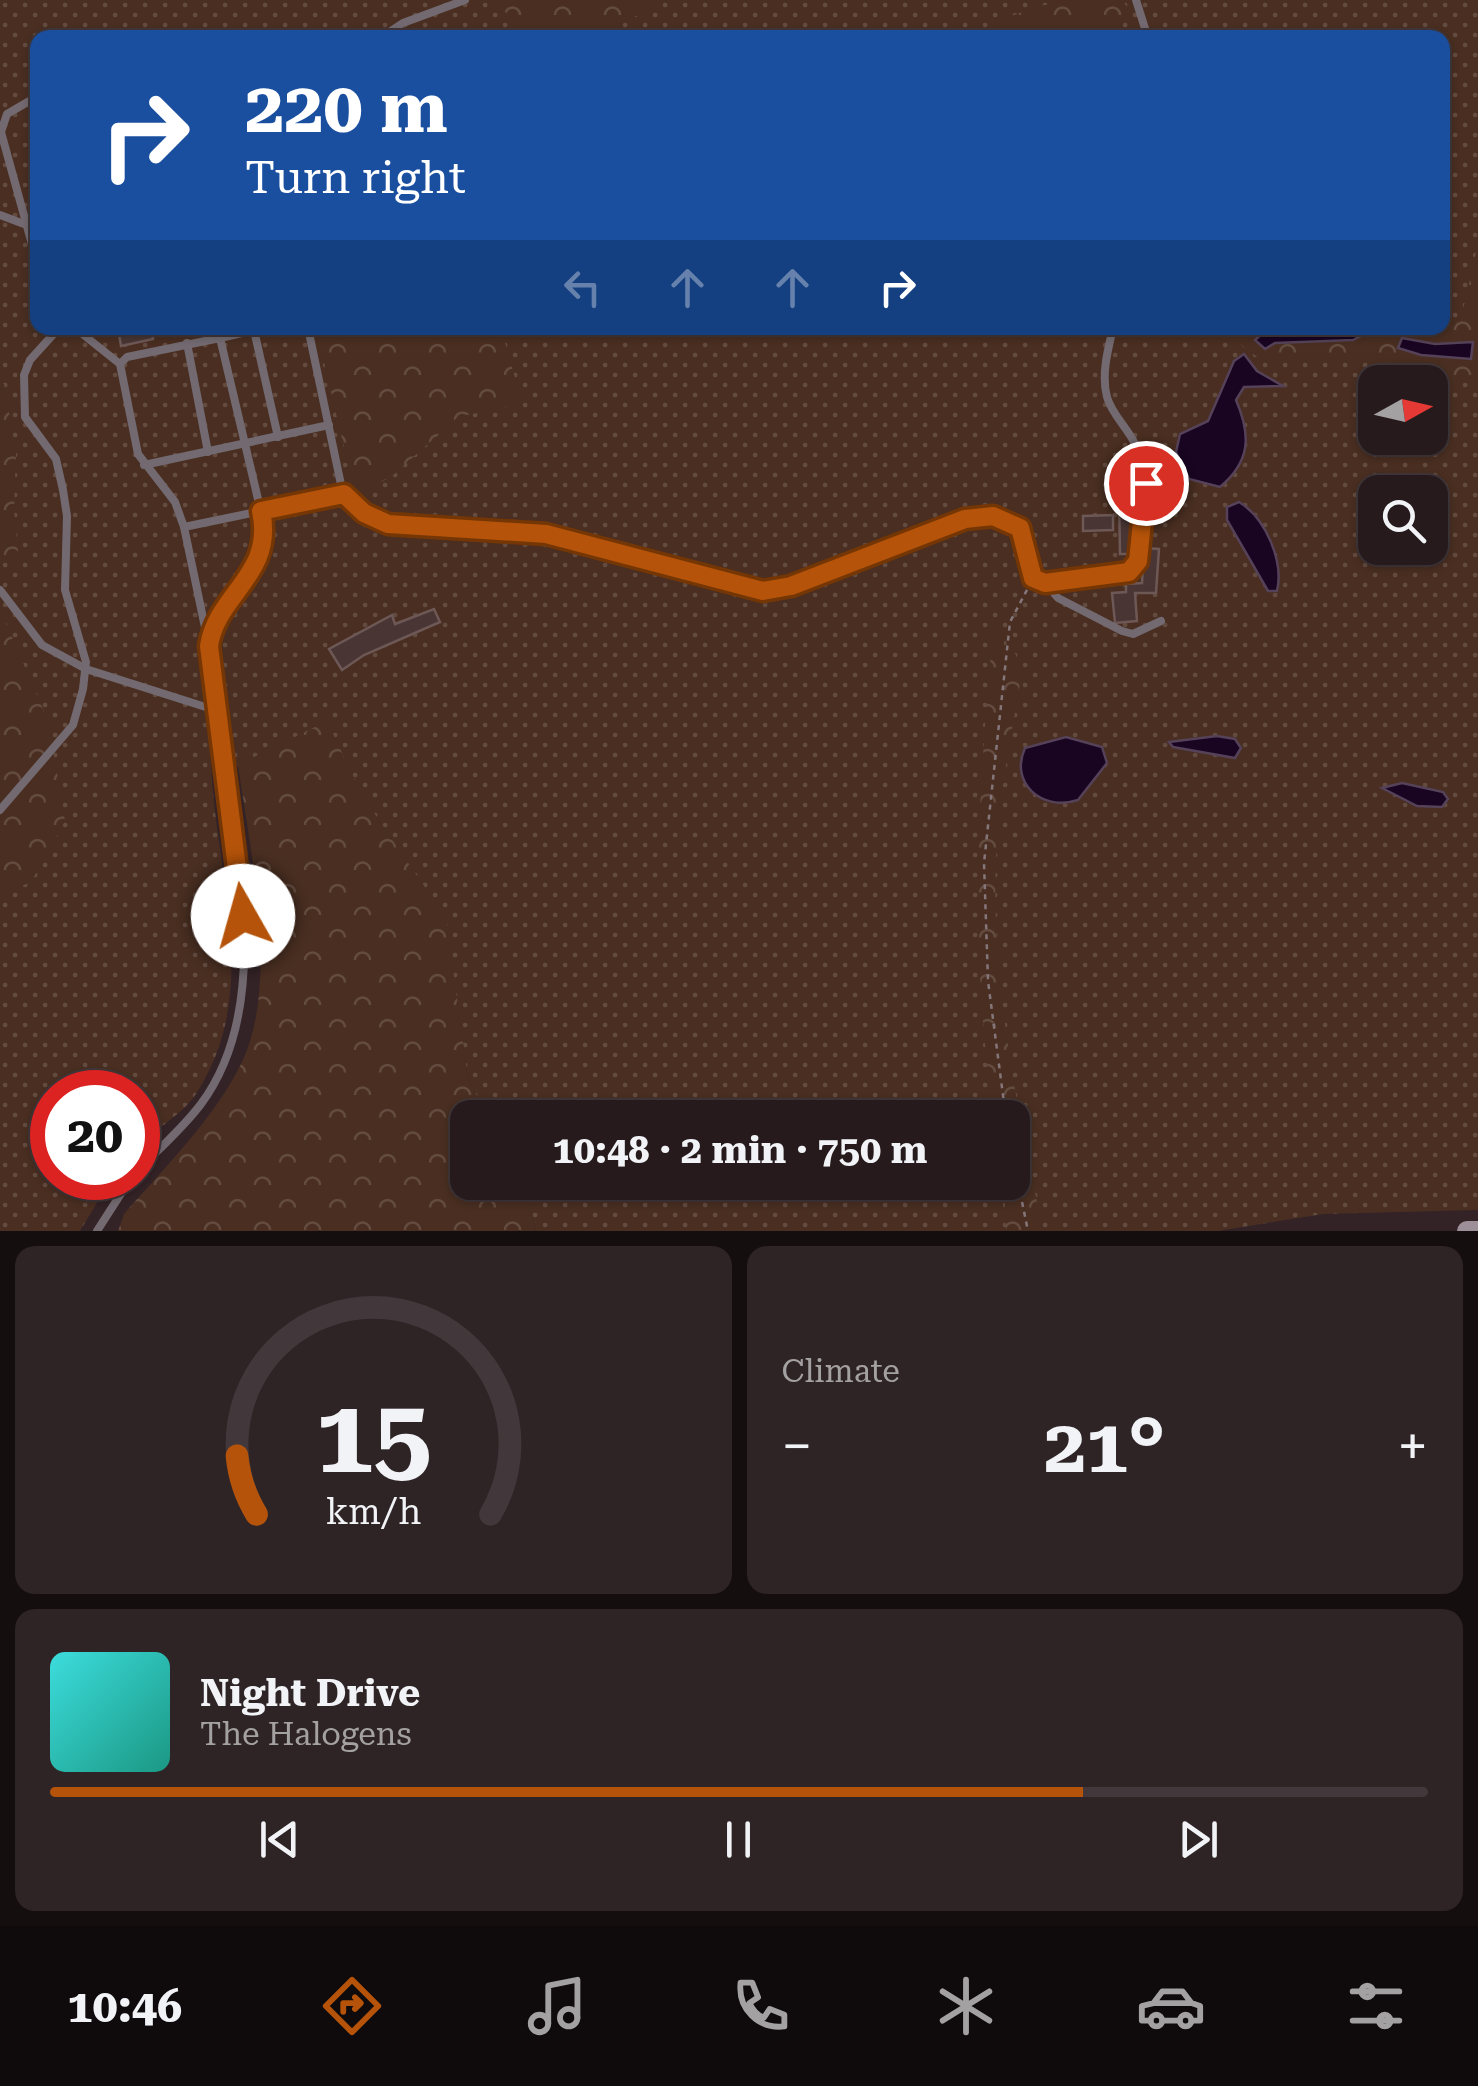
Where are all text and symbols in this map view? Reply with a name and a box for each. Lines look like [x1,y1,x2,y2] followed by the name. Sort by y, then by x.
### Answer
[245,67,448,149] text: 220 m
[80,70,210,200] icon: right
[245,151,466,204] text: Turn right
[555,260,610,315] icon: left
[660,260,715,315] icon: ahead
[765,260,820,315] icon: ahead
[870,260,925,315] icon: right
[1358,365,1448,455] north arrow
[1358,365,1448,565] map controls
[1104,441,1189,526] pin
[1119,456,1174,511] icon: arrive
[1358,475,1448,565] button: search
[191,864,295,968] position arrow
[30,1070,160,1200] speed limit sign: 20
[553,1128,927,1172] text: 10:48 · 2 min · 750 m
[782,1352,900,1390] text: Climate
[315,1376,431,1497] text: 15
[1044,1402,1165,1490] text: 21°
[782,1414,812,1478] text: −
[1397,1414,1428,1478] text: +
[325,1491,421,1533] text: km/h
[200,1671,420,1715] text: Night Drive
[200,1715,412,1753] text: The Halogens
[252,1812,307,1867] icon: previous
[711,1812,766,1867] icon: pause
[1171,1812,1226,1867] icon: next
[317,1971,387,2041] icon: directions
[522,1971,592,2041] icon: music
[726,1971,796,2041] icon: phone
[931,1971,1001,2041] icon: climate
[1136,1971,1206,2041] icon: car
[1341,1971,1411,2041] icon: filters
[67,1980,182,2033] text: 10:46

